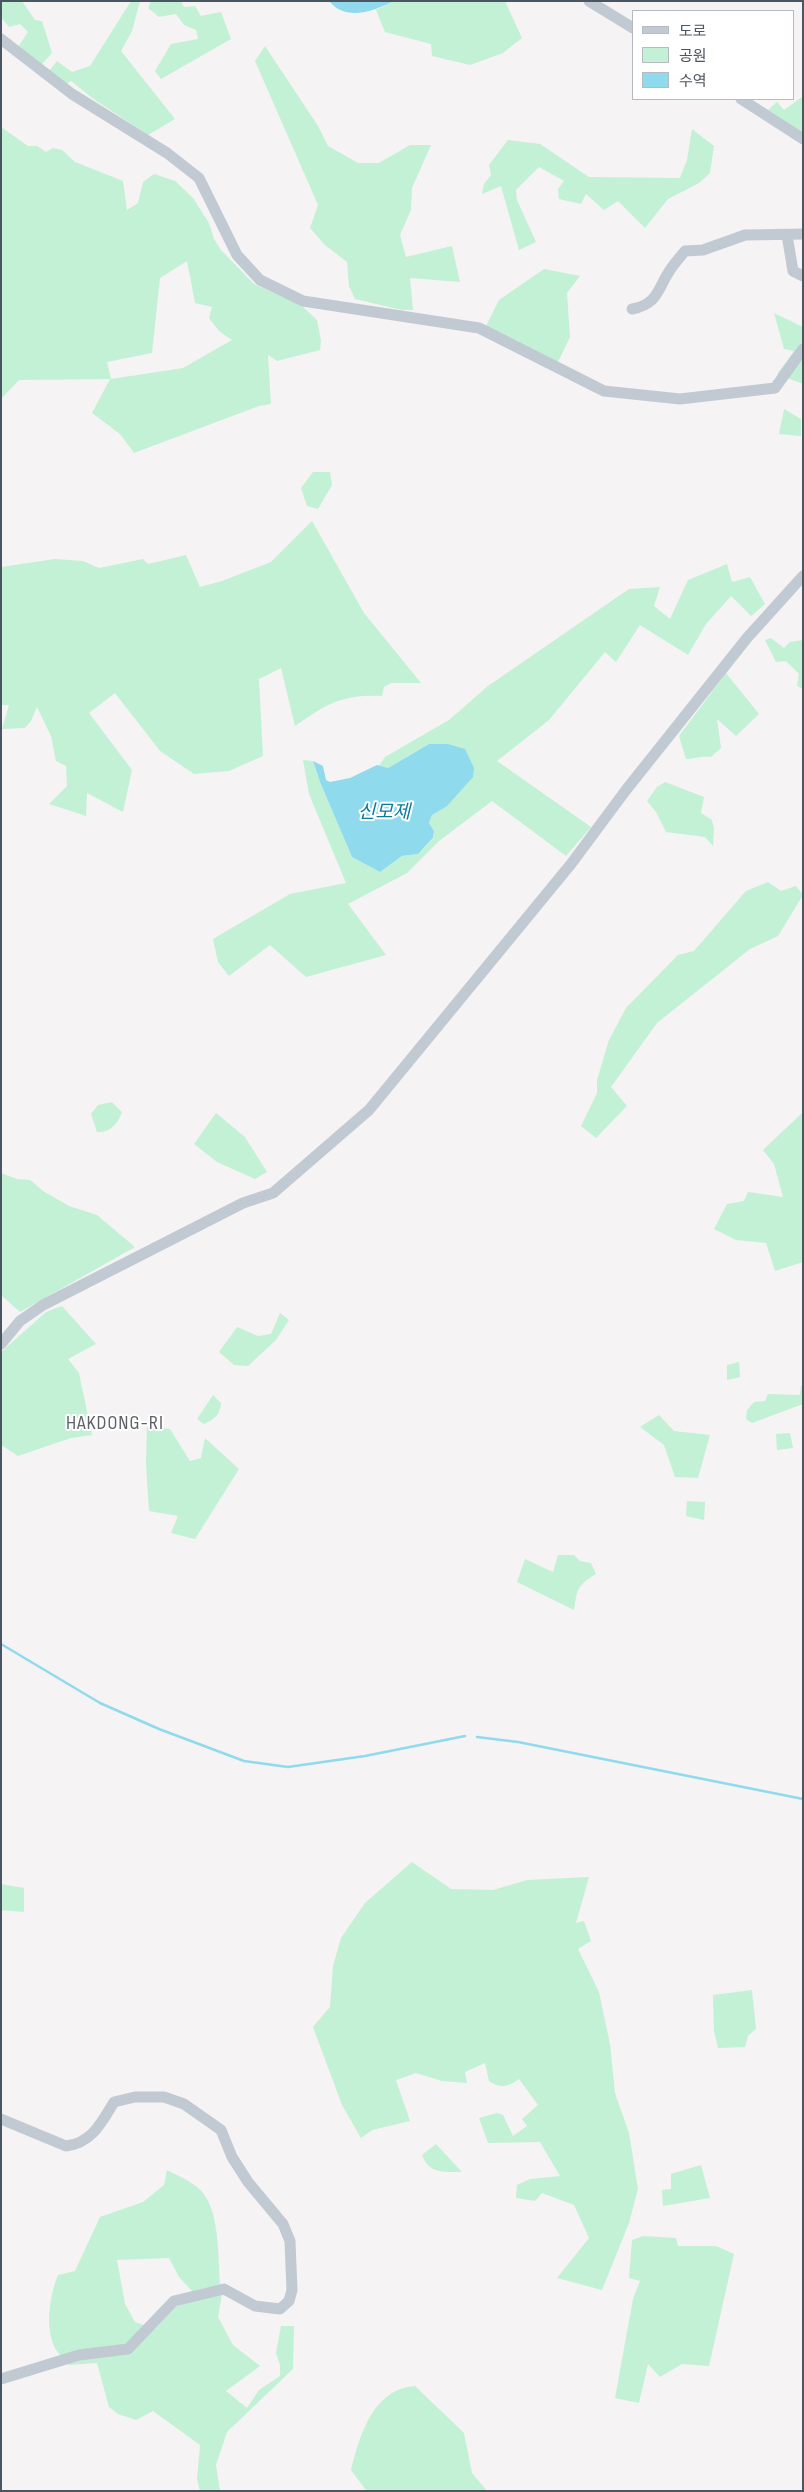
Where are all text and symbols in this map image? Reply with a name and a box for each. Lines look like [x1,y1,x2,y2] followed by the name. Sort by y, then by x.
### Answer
[632,10,794,100] legend
[679,22,707,41] text: 도로
[679,47,707,66] text: 공원
[679,72,707,91] text: 수역
[358,802,410,824] water label: 신모제
[65,1412,165,1436] district label: HAKDONG-RI

